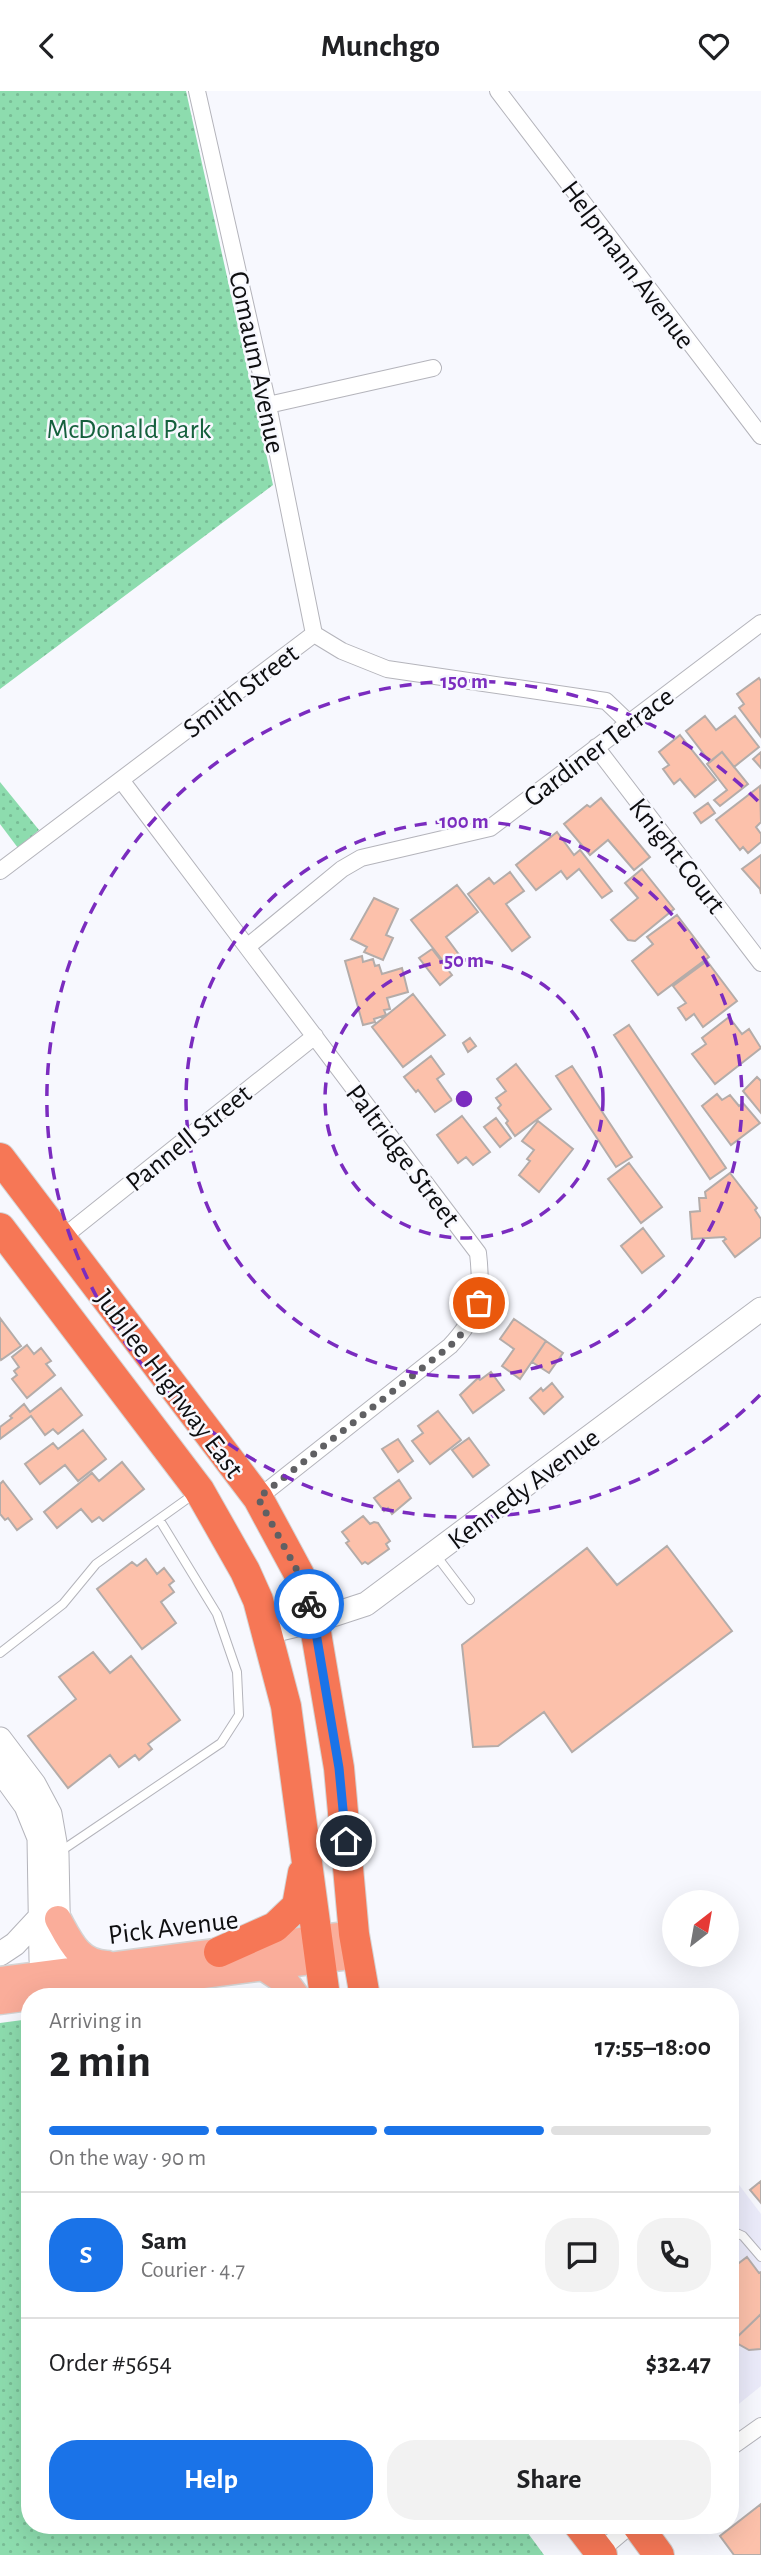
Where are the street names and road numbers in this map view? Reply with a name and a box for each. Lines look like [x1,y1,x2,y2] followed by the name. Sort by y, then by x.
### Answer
[555,176,699,354] street label: Helpmann Avenue
[223,269,289,456] street label: Comaum Avenue
[178,639,304,744] street label: Smith Street
[519,682,679,813] street label: Gardiner Terrace
[623,793,730,919] street label: Knight Court
[121,1080,257,1197] street label: Pannell Street
[340,1080,465,1233] street label: Paltridge Street
[89,1285,248,1484] street label: Jubilee Highway East
[443,1424,605,1555] street label: Kennedy Avenue
[106,1906,240,1950] street label: Pick Avenue

